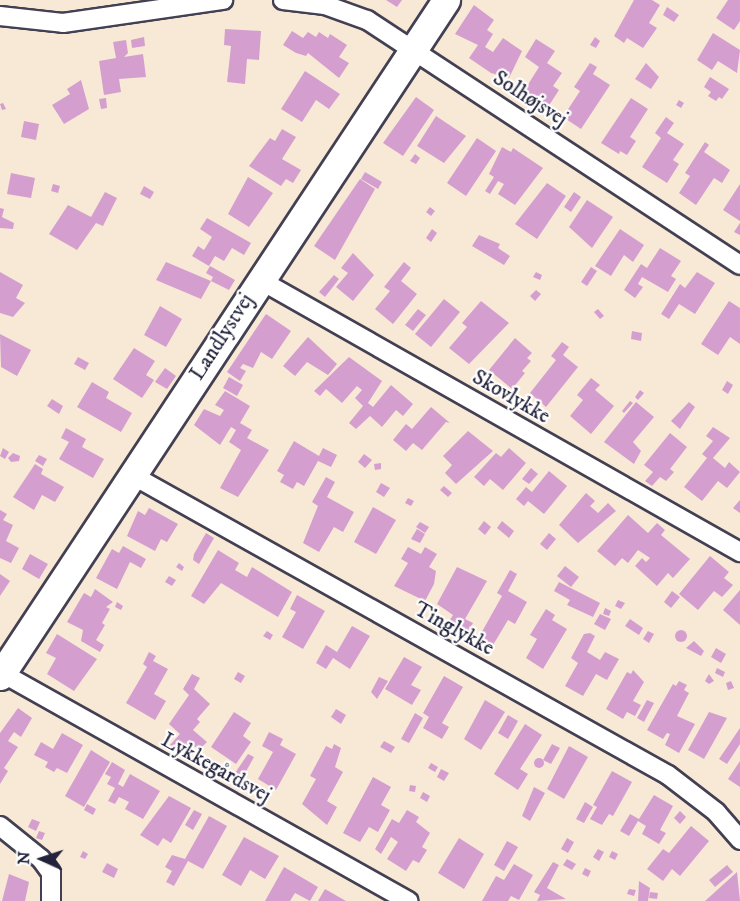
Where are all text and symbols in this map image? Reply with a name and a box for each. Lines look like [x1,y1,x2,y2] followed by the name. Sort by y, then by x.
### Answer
[488,66,572,132] street label: Solhøjsvej
[185,289,259,385] street label: Landlystvej
[468,365,554,429] street label: Skovlykke
[410,597,498,661] street label: Tinglykke
[157,728,275,808] street label: Lykkegårdsvej
[12,829,72,889] north arrow
[14,851,34,865] text: N

